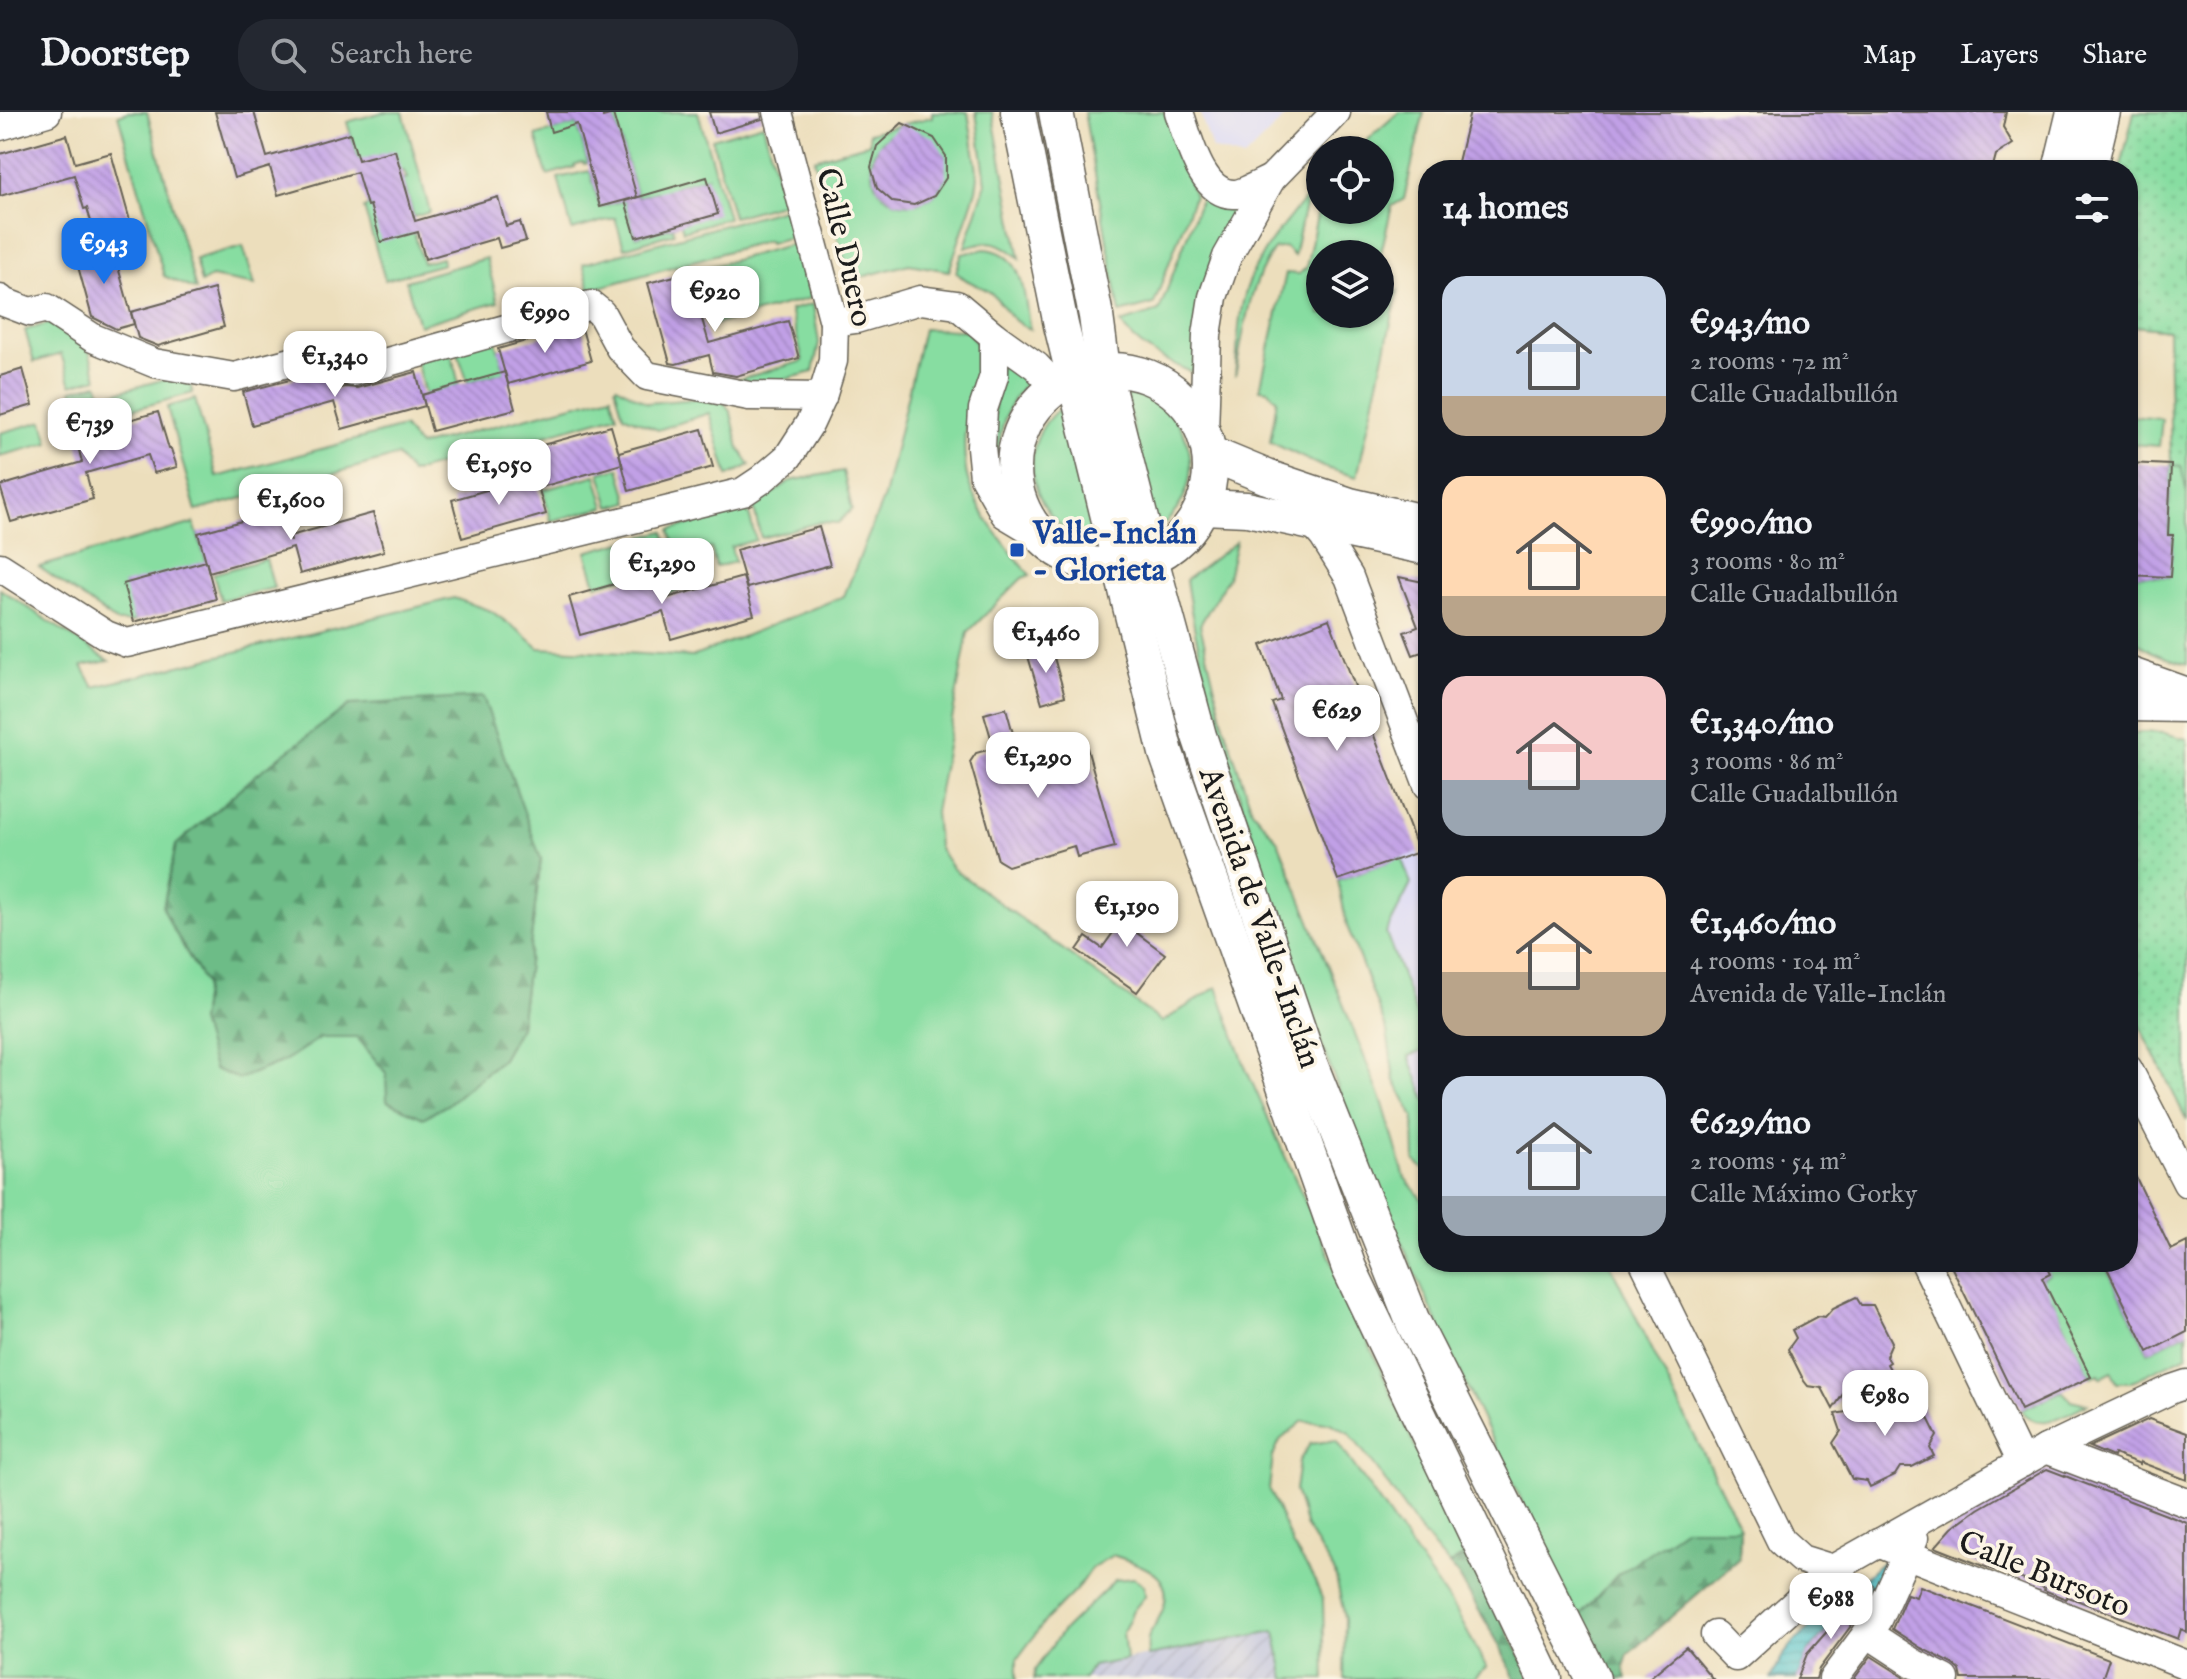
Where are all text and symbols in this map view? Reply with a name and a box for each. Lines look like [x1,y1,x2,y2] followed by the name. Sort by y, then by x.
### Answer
[238,19,798,91] search box
[40,31,190,79] text: Doorstep
[266,33,310,77] icon: search
[330,36,473,74] text: Search here
[1863,38,1916,73] text: Map
[1960,38,2039,73] text: Layers
[2083,38,2147,73] text: Share
[1306,136,1394,328] map controls
[1306,136,1394,224] button: locate
[805,164,882,331] street label: Calle Duero
[2070,186,2114,230] icon: filters
[1442,187,1569,230] text: 14 homes
[57,218,151,286] pin: €943
[80,227,128,260] text: €943
[1306,240,1394,328] button: layers
[668,266,762,334] pin: €920
[689,275,741,308] text: €920
[498,287,592,355] pin: €990
[520,296,570,329] text: €990
[1690,302,1810,345] text: €943/mo
[1506,308,1602,404] icon: home
[270,331,400,399] pin: €1,340
[301,340,369,373] text: €1,340
[1690,345,1849,378] text: 2 rooms · 72 m²
[1690,378,1898,411] text: Calle Guadalbullón
[43,398,137,466] pin: €739
[66,407,114,440] text: €739
[434,439,564,507] pin: €1,050
[466,448,532,481] text: €1,050
[226,474,356,542] pin: €1,600
[257,483,325,516] text: €1,600
[1690,502,1812,545] text: €990/mo
[1506,508,1602,604] icon: home
[1032,514,1197,592] place label: Valle-Inclán - Glorieta
[597,538,727,606] pin: €1,290
[1008,541,1026,559] marker: Valle-Inclán - Glorieta
[1690,545,1845,578] text: 3 rooms · 80 m²
[628,547,696,580] text: €1,290
[1690,578,1898,611] text: Calle Guadalbullón
[981,607,1111,675] pin: €1,460
[1012,616,1080,649] text: €1,460
[1290,685,1384,753] pin: €629
[1312,694,1362,727] text: €629
[1690,702,1834,745] text: €1,340/mo
[1506,708,1602,804] icon: home
[973,732,1103,800] pin: €1,290
[1004,741,1072,774] text: €1,290
[1690,745,1843,778] text: 3 rooms · 86 m²
[1188,761,1329,1074] street label: Avenida de Valle-Inclán
[1690,778,1898,811] text: Calle Guadalbullón
[1062,881,1192,949] pin: €1,190
[1094,890,1160,923] text: €1,190
[1690,902,1836,945] text: €1,460/mo
[1506,908,1602,1004] icon: home
[1690,945,1860,978] text: 4 rooms · 104 m²
[1690,978,1946,1011] text: Avenida de Valle-Inclán
[1690,1102,1811,1145] text: €629/mo
[1506,1108,1602,1204] icon: home
[1690,1145,1847,1178] text: 2 rooms · 54 m²
[1690,1178,1917,1211] text: Calle Máximo Gorky
[1838,1370,1932,1438] pin: €980
[1860,1379,1910,1412] text: €980
[1952,1522,2136,1628] street label: Calle Bursoto
[1784,1573,1878,1641] pin: €988
[1808,1582,1854,1615] text: €988

